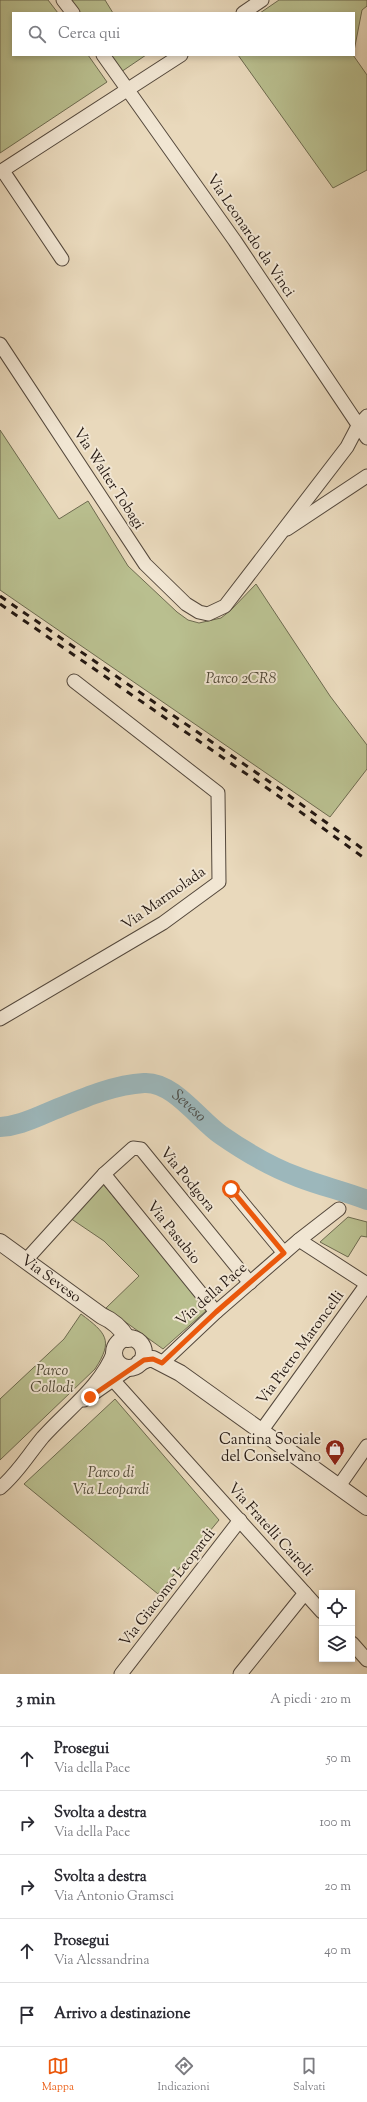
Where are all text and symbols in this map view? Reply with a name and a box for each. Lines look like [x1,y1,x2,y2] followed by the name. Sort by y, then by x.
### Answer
[12,12,355,56] search box
[26,23,48,45] icon: search
[58,24,120,45] text: Cerca qui
[201,170,299,302] street label: Via Leonardo da Vinci
[67,424,149,534] street label: Via Walter Tobagi
[206,669,276,690] park label: Parco 2CR8
[118,862,210,936] street label: Via Marmolada
[167,1084,211,1128] water label: Seveso
[154,1143,220,1217] street label: Via Podgora
[222,1180,240,1198] route start
[141,1197,205,1269] street label: Via Pasubio
[17,1250,85,1308] street label: Via Seveso
[172,1258,252,1332] street label: Via della Pace
[252,1287,350,1409] street label: Via Pietro Maroncelli
[30,1361,74,1399] park label: Parco Collodi
[81,1388,99,1406] route end
[219,1430,321,1468] place label: Cantina Sociale del Conselvano
[324,1438,346,1466] shop icon: Cantina Sociale del Conselvano
[73,1463,150,1501] park label: Parco di Via Leopardi
[222,1479,318,1581] street label: Via Fratelli Cairoli
[115,1524,221,1652] street label: Via Giacomo Leopardi
[319,1590,355,1662] map controls
[319,1590,355,1626] button: locate
[319,1626,355,1662] button: layers
[16,1688,55,1712] text: 3 min
[270,1691,351,1709] text: A piedi · 210 m
[54,1739,109,1760] text: Prosegui
[16,1748,38,1770] icon: ahead
[326,1750,351,1768] text: 50 m
[54,1760,130,1778] text: Via della Pace
[54,1803,147,1824] text: Svolta a destra
[16,1812,38,1834] icon: right
[319,1814,351,1832] text: 100 m
[54,1824,130,1842] text: Via della Pace
[54,1867,147,1888] text: Svolta a destra
[16,1876,38,1898] icon: right
[325,1878,351,1896] text: 20 m
[54,1888,174,1906] text: Via Antonio Gramsci
[54,1931,109,1952] text: Prosegui
[16,1940,38,1962] icon: ahead
[324,1942,351,1960] text: 40 m
[54,1952,150,1970] text: Via Alessandrina
[16,2004,38,2026] icon: arrive
[54,2004,190,2025] text: Arrivo a destinazione
[42,2055,74,2095] tab: Mappa
[157,2055,210,2095] tab: Indicazioni
[293,2055,325,2095] tab: Salvati

